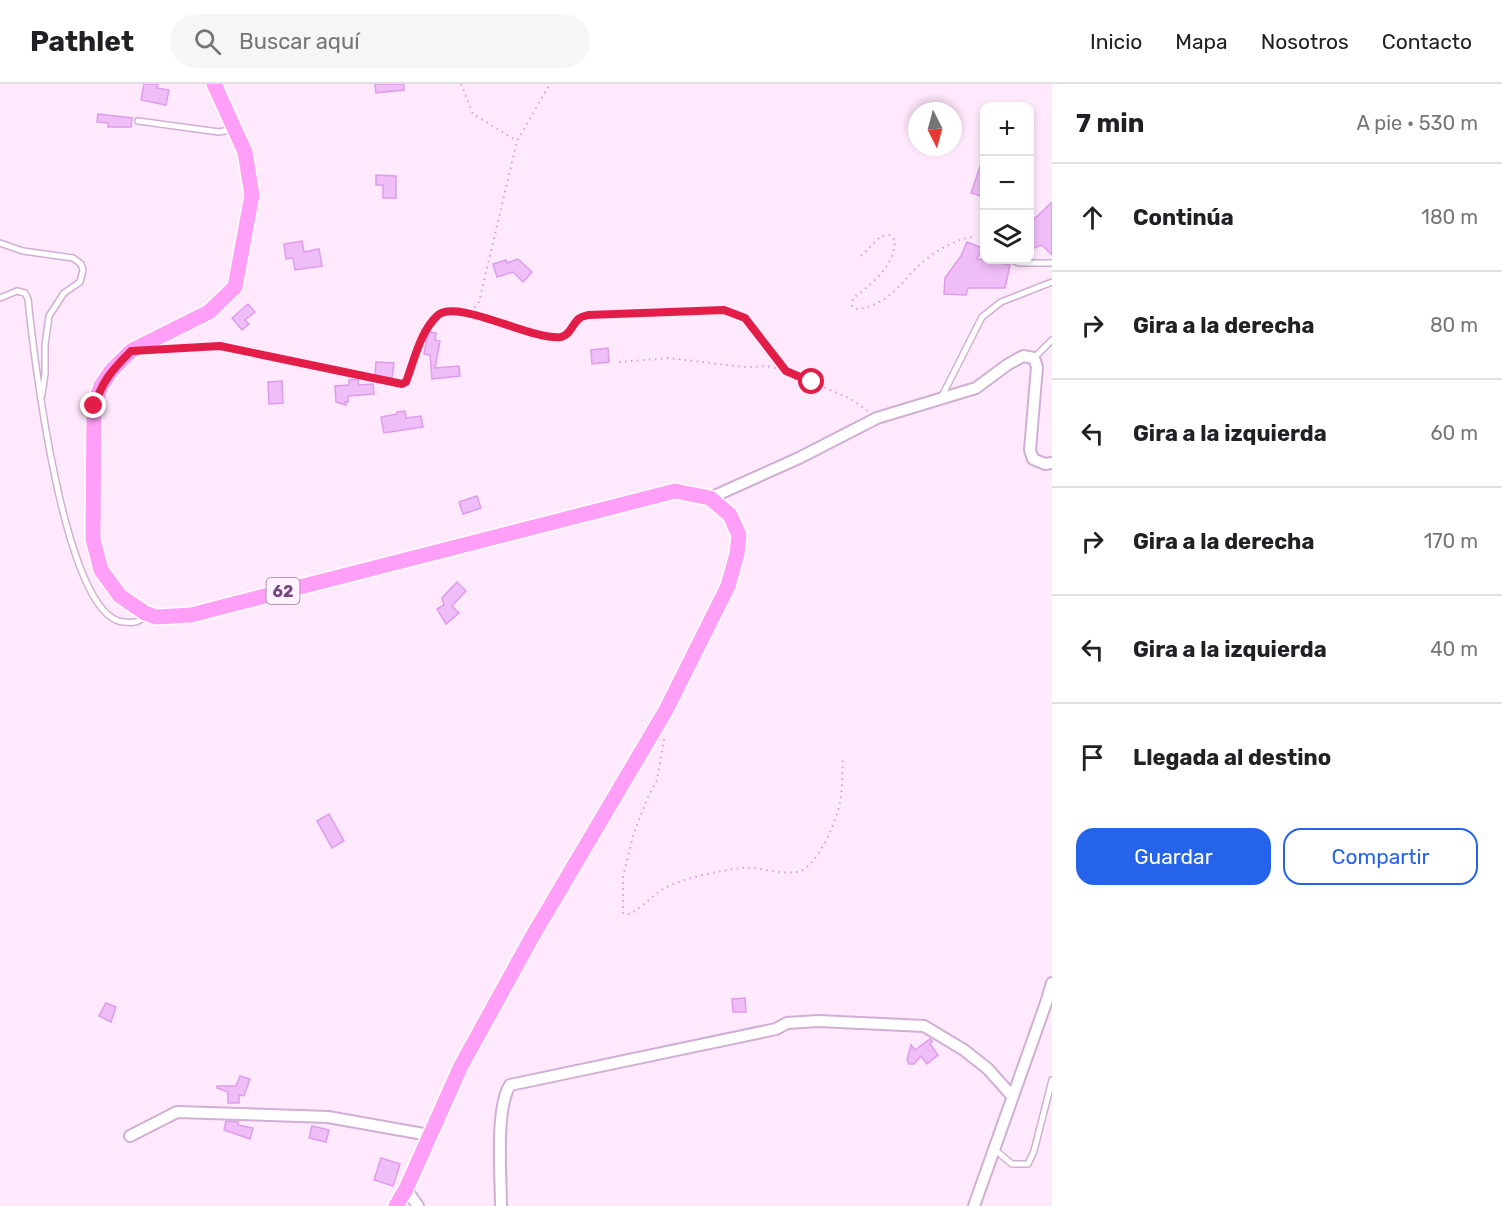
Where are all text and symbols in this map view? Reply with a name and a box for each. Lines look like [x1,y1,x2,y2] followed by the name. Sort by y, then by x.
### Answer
[170,14,590,68] search box
[30,25,134,58] text: Pathlet
[191,25,224,58] icon: search
[239,28,360,55] text: Buscar aquí
[1090,29,1142,54] text: Inicio
[1175,29,1228,54] text: Mapa
[1261,29,1349,54] text: Nosotros
[1382,29,1472,54] text: Contacto
[908,102,962,156] north arrow
[980,102,1034,264] map controls
[980,102,1034,156] button: +
[1076,108,1144,139] text: 7 min
[1357,111,1478,135] text: A pie · 530 m
[980,156,1034,210] button: −
[1076,201,1109,234] icon: ahead
[1133,204,1234,231] text: Continúa
[1421,205,1478,229] text: 180 m
[980,210,1034,264] button: layers
[1076,309,1109,342] icon: right
[1133,312,1314,339] text: Gira a la derecha
[1430,313,1478,337] text: 80 m
[798,368,824,394] route start
[80,392,106,418] route end
[1076,417,1109,450] icon: left
[1133,420,1327,447] text: Gira a la izquierda
[1431,421,1478,445] text: 60 m
[1076,525,1109,558] icon: right
[1133,528,1314,555] text: Gira a la derecha
[1424,529,1478,553] text: 170 m
[266,578,300,604] road number: 62
[1076,633,1109,666] icon: left
[1133,636,1327,663] text: Gira a la izquierda
[1430,637,1478,661] text: 40 m
[1076,741,1109,774] icon: arrive
[1133,744,1331,771] text: Llegada al destino
[1076,828,1271,885] button: Guardar
[1283,828,1478,885] button: Compartir

